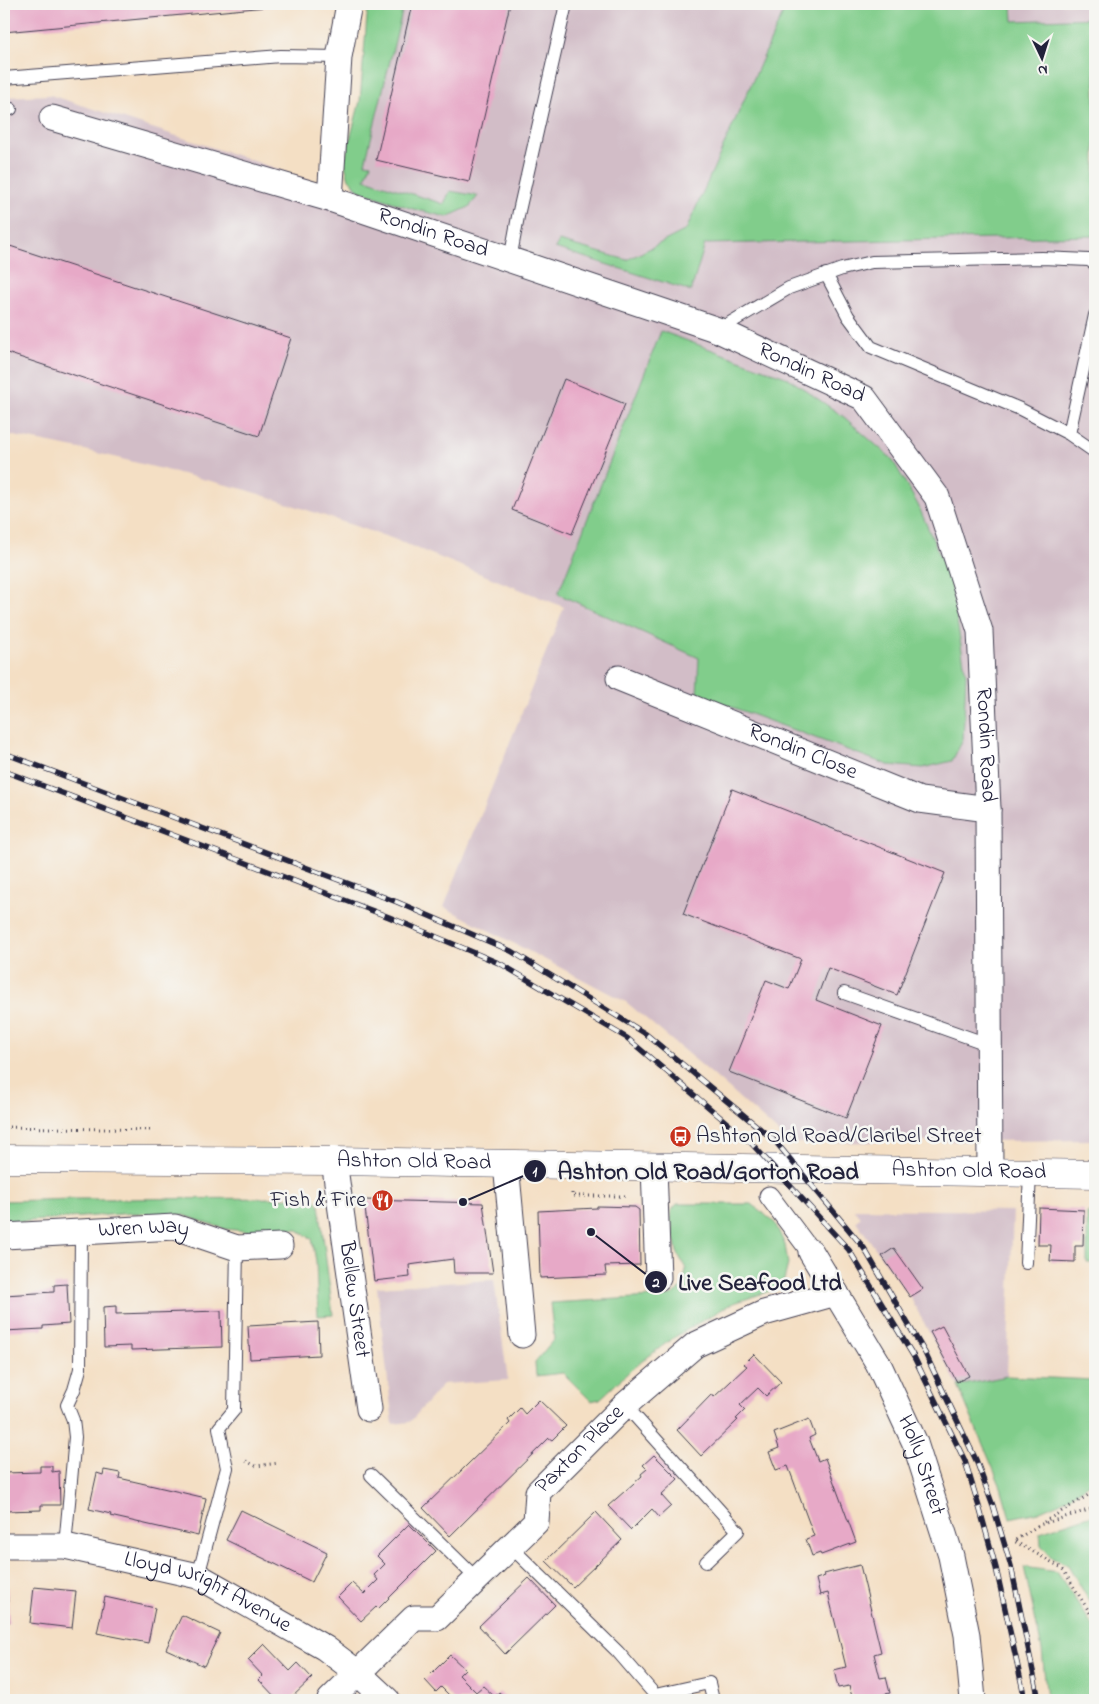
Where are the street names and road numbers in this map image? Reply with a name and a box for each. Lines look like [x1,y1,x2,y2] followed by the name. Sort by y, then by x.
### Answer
[373,200,492,267] street label: Rondin Road
[752,335,870,412] street label: Rondin Road
[967,687,1004,803] street label: Rondin Road
[743,716,862,789] street label: Rondin Close
[337,1145,491,1180] street label: Ashton Old Road
[891,1155,1046,1189] street label: Ashton Old Road
[97,1211,194,1248] street label: Wren Way
[329,1238,378,1361] street label: Bellew Street
[528,1398,632,1502] street label: Paxton Place
[888,1410,953,1520] street label: Holly Street
[121,1544,297,1642] street label: Lloyd Wright Avenue

